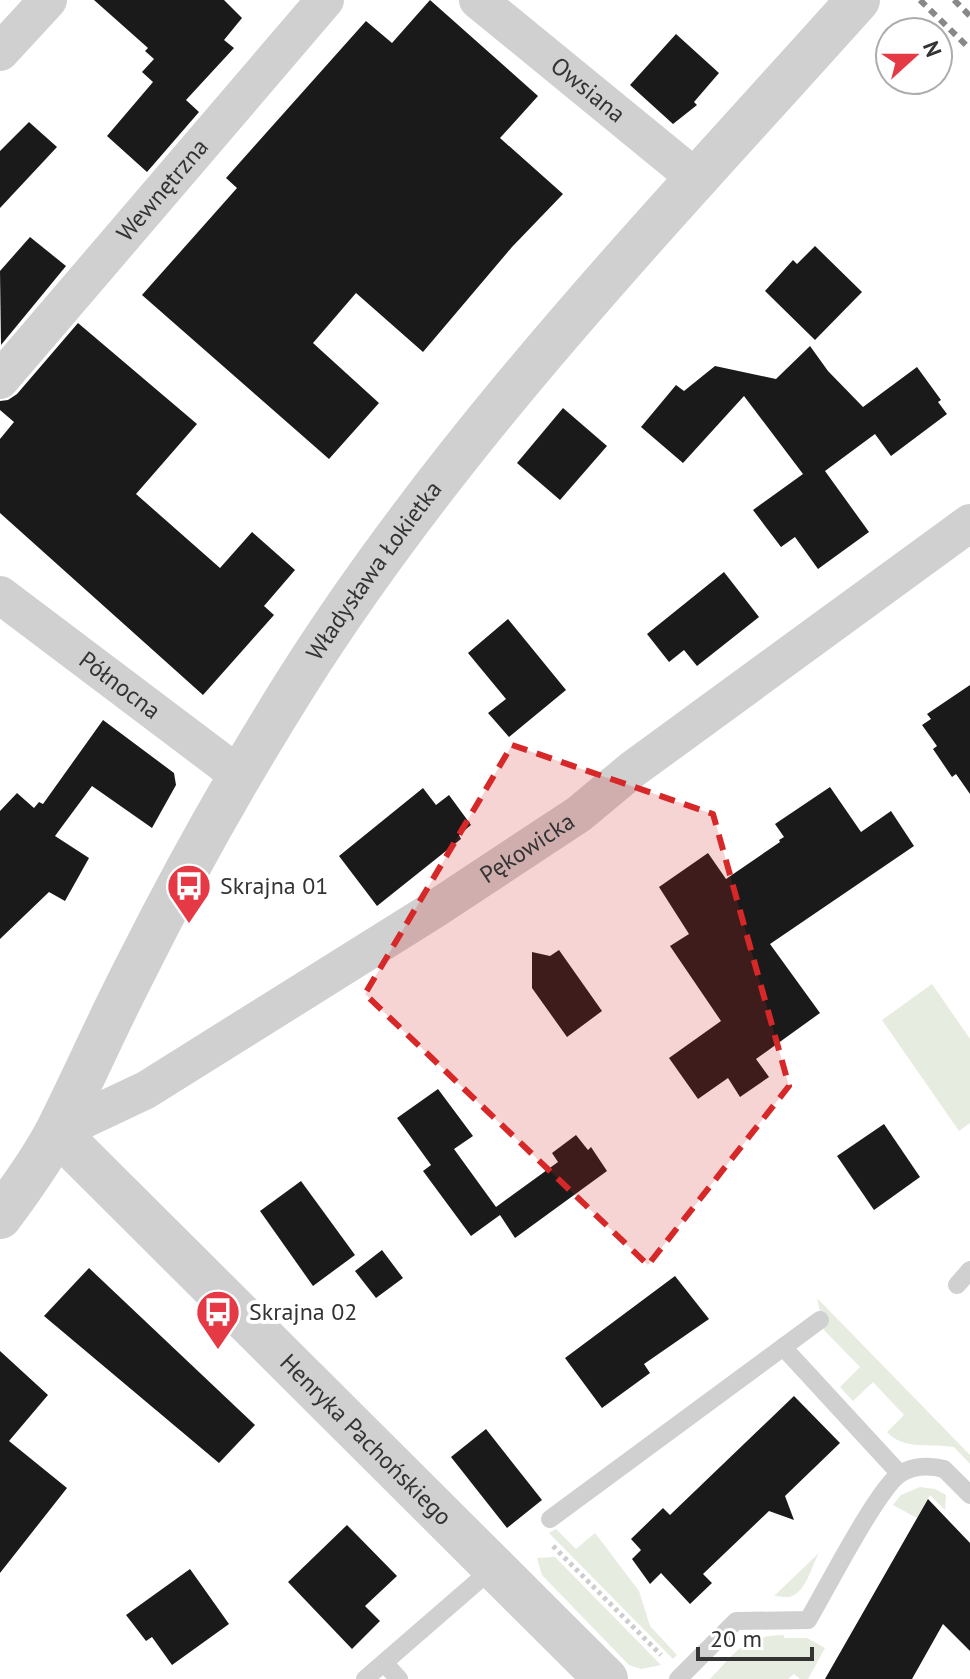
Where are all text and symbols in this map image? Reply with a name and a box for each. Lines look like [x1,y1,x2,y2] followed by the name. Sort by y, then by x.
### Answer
[874,16,954,96] north arrow
[917,37,948,61] text: N
[545,50,632,129] street label: Owsiana
[109,132,215,248] street label: Wewnętrzna
[299,474,448,666] street label: Władysława Łokietka
[73,644,167,726] street label: Północna
[474,805,580,890] street label: Pękowicka
[165,862,213,925] bus stop icon: Skrajna 01
[220,870,328,901] place label: Skrajna 01
[194,1288,242,1351] bus stop icon: Skrajna 02
[249,1296,357,1327] place label: Skrajna 02
[273,1347,459,1532] street label: Henryka Pachońskiego
[698,1611,812,1661] scale bar
[710,1623,762,1654] text: 20 m

